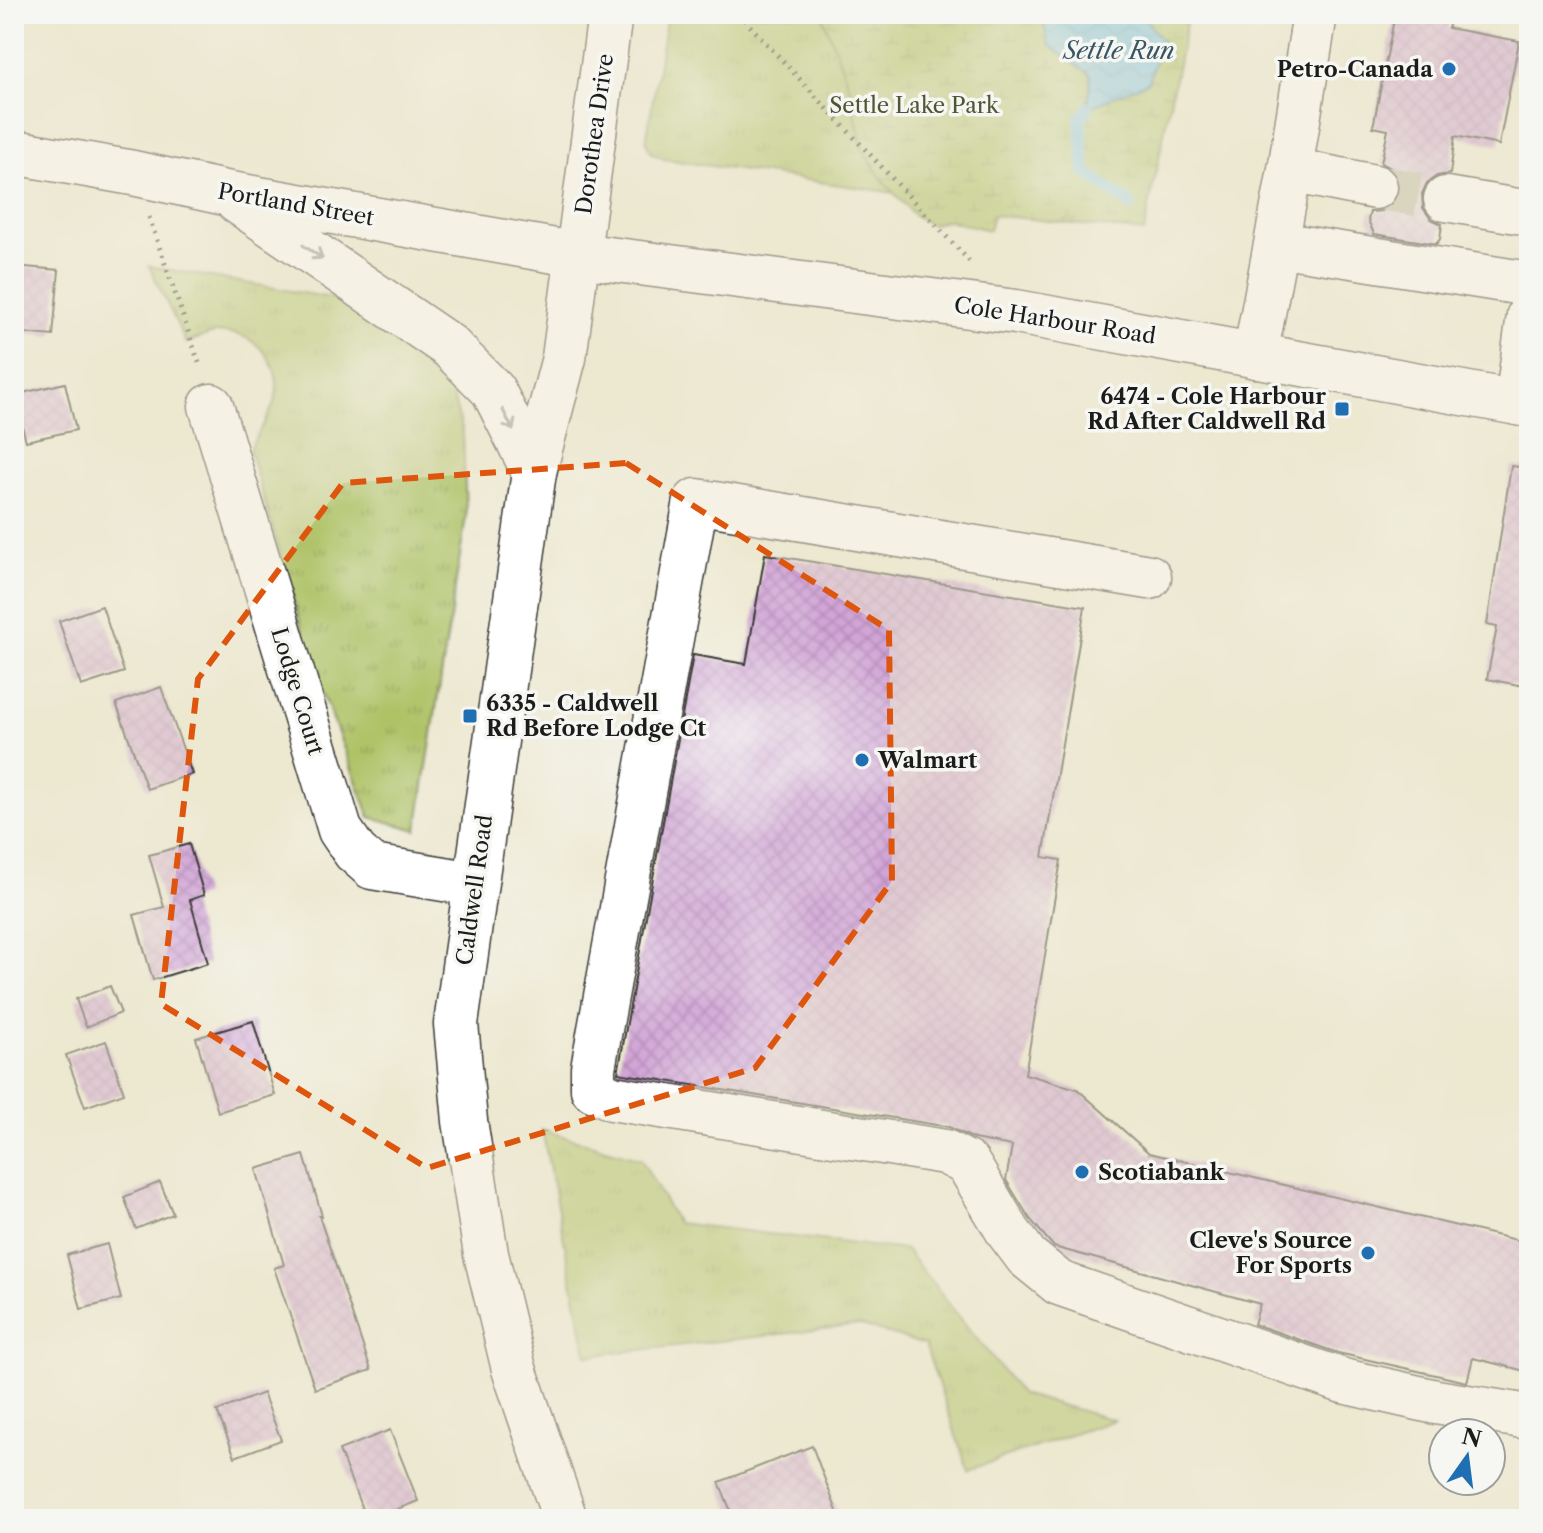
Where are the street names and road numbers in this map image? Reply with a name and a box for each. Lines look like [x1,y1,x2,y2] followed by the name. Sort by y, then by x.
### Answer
[570,52,619,216] street label: Dorothea Drive
[216,177,376,232] street label: Portland Street
[952,291,1158,350] street label: Cole Harbour Road
[265,624,330,758] street label: Lodge Court
[451,813,498,967] street label: Caldwell Road

